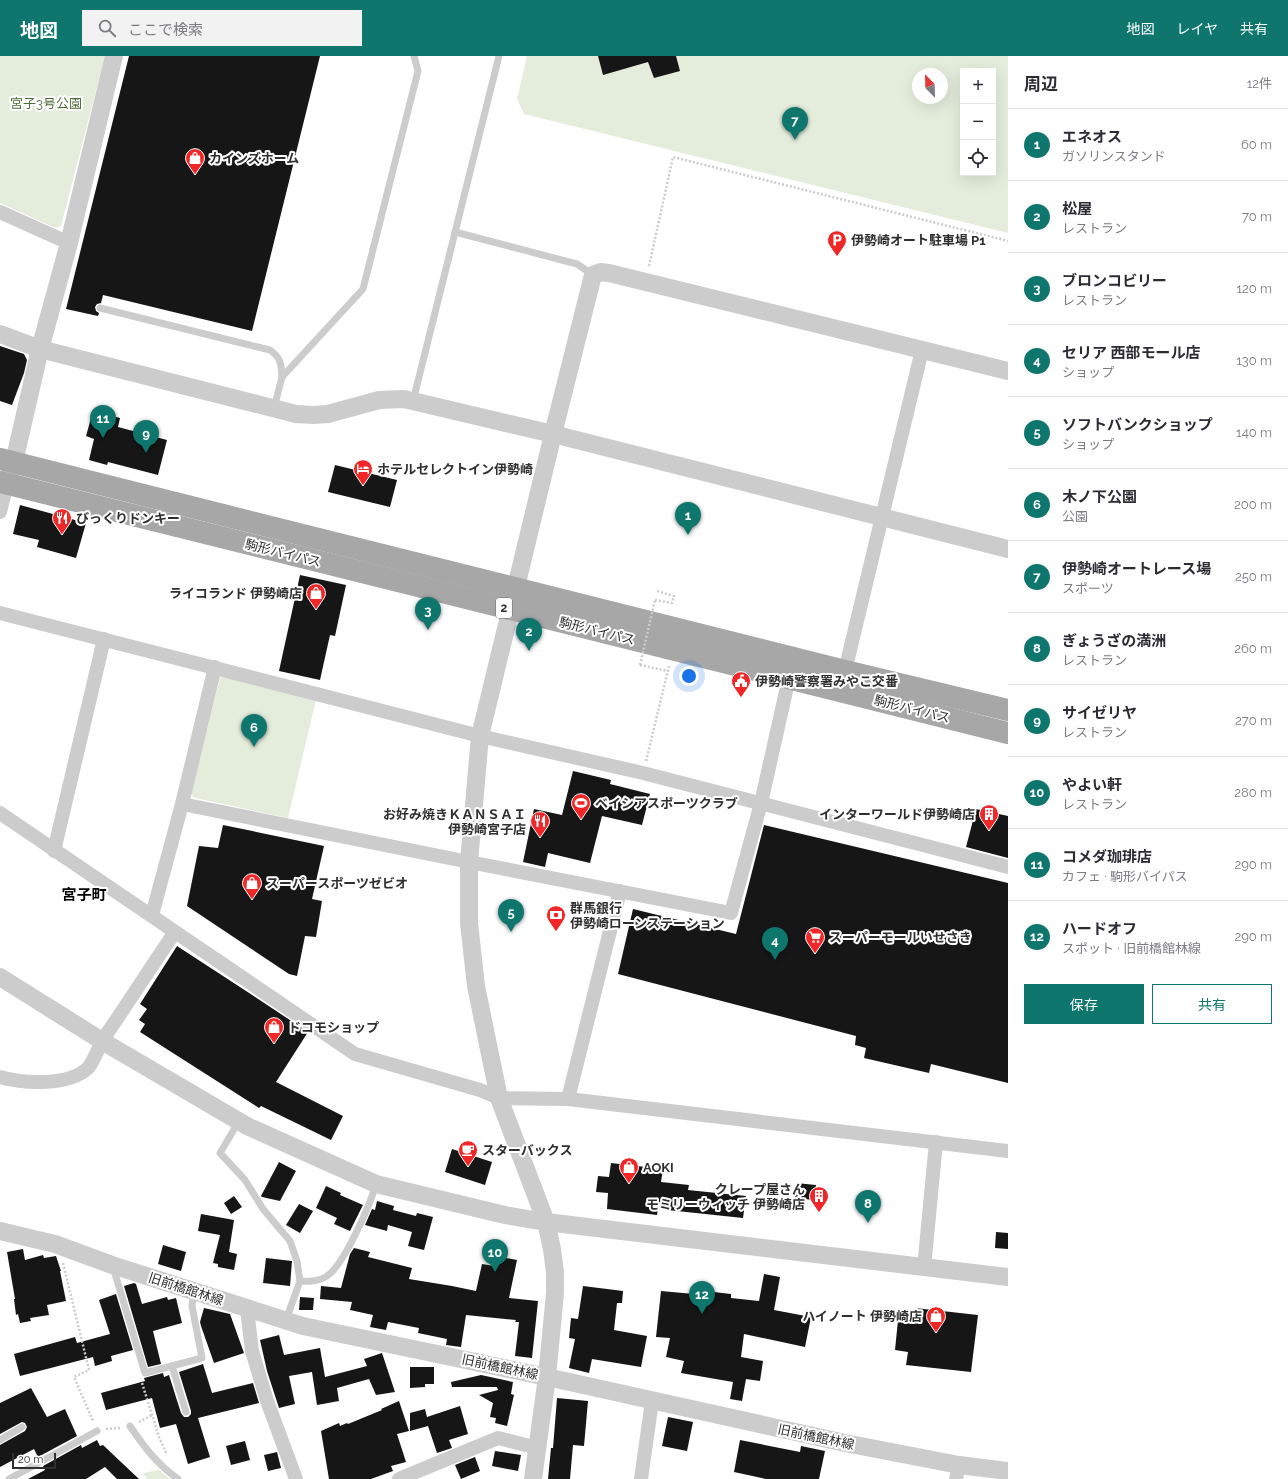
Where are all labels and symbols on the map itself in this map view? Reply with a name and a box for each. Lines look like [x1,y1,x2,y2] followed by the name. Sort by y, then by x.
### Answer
[912,68,948,104] north arrow
[10,96,82,111] park label: 宮子3号公園
[782,107,808,140] pin: 7
[184,147,206,175] shop icon: カインズホーム
[209,151,299,166] place label: カインズホーム
[826,229,848,257] parking icon: 伊勢崎オート駐車場 P1
[851,233,986,248] place label: 伊勢崎オート駐車場 P1
[90,405,116,438] pin: 11
[133,420,159,453] pin: 9
[352,458,374,486] hotel icon: ホテルセレクトイン伊勢崎
[377,462,533,477] place label: ホテルセレクトイン伊勢崎
[675,502,701,535] pin: 1
[51,507,73,535] restaurant icon: びっくりドンキー
[76,511,180,526] place label: びっくりドンキー
[243,536,323,570] street label: 駒形バイパス
[305,582,327,610] shop icon: ライコランド 伊勢崎店
[169,586,302,601] place label: ライコランド 伊勢崎店
[415,597,441,630] pin: 3
[496,598,512,618] road number: 2
[557,614,637,648] street label: 駒形バイパス
[516,618,542,651] pin: 2
[679,666,699,686] your location
[730,670,752,698] public building icon: 伊勢崎警察署みやこ交番
[755,674,898,689] place label: 伊勢崎警察署みやこ交番
[872,692,952,726] street label: 駒形バイパス
[241,714,267,747] pin: 6
[570,792,592,820] sports icon: ベイシアスポーツクラブ
[595,796,738,811] place label: ベイシアスポーツクラブ
[978,803,1000,831] building icon: インターワールド伊勢崎店
[383,807,526,837] place label: お好み焼きＫＡＮＳＡＩ 伊勢崎宮子店
[819,807,975,822] place label: インターワールド伊勢崎店
[529,810,551,838] restaurant icon: お好み焼きＫＡＮＳＡＩ 伊勢崎宮子店
[241,872,263,900] shop icon: スーパースポーツゼビオ
[266,876,408,891] place label: スーパースポーツゼビオ
[61,886,107,904] district label: 宮子町
[498,899,524,932] pin: 5
[570,901,725,931] place label: 群馬銀行 伊勢崎ローンステーション
[545,904,567,932] bank icon: 群馬銀行 伊勢崎ローンステーション
[804,926,826,954] supermarket icon: スーパーモールいせさき
[762,927,788,960] pin: 4
[829,930,972,945] place label: スーパーモールいせさき
[263,1016,285,1044] shop icon: ドコモショップ
[288,1020,379,1035] place label: ドコモショップ
[457,1139,479,1167] cafe icon: スターバックス
[482,1143,572,1158] place label: スターバックス
[618,1156,640,1184] shop icon: AOKI
[643,1160,674,1175] place label: AOKI
[646,1182,805,1212] place label: クレープ屋さん モミリーウィッチ 伊勢崎店
[808,1185,830,1213] building icon: クレープ屋さん モミリーウィッチ 伊勢崎店
[855,1190,881,1223] pin: 8
[482,1239,508,1272] pin: 10
[147,1270,225,1308] street label: 旧前橋館林線
[689,1281,715,1314] pin: 12
[925,1305,947,1333] shop icon: ハイノート 伊勢崎店
[802,1309,922,1324] place label: ハイノート 伊勢崎店
[460,1352,540,1382] street label: 旧前橋館林線
[776,1422,856,1452] street label: 旧前橋館林線
[12,1451,56,1470] scale bar

